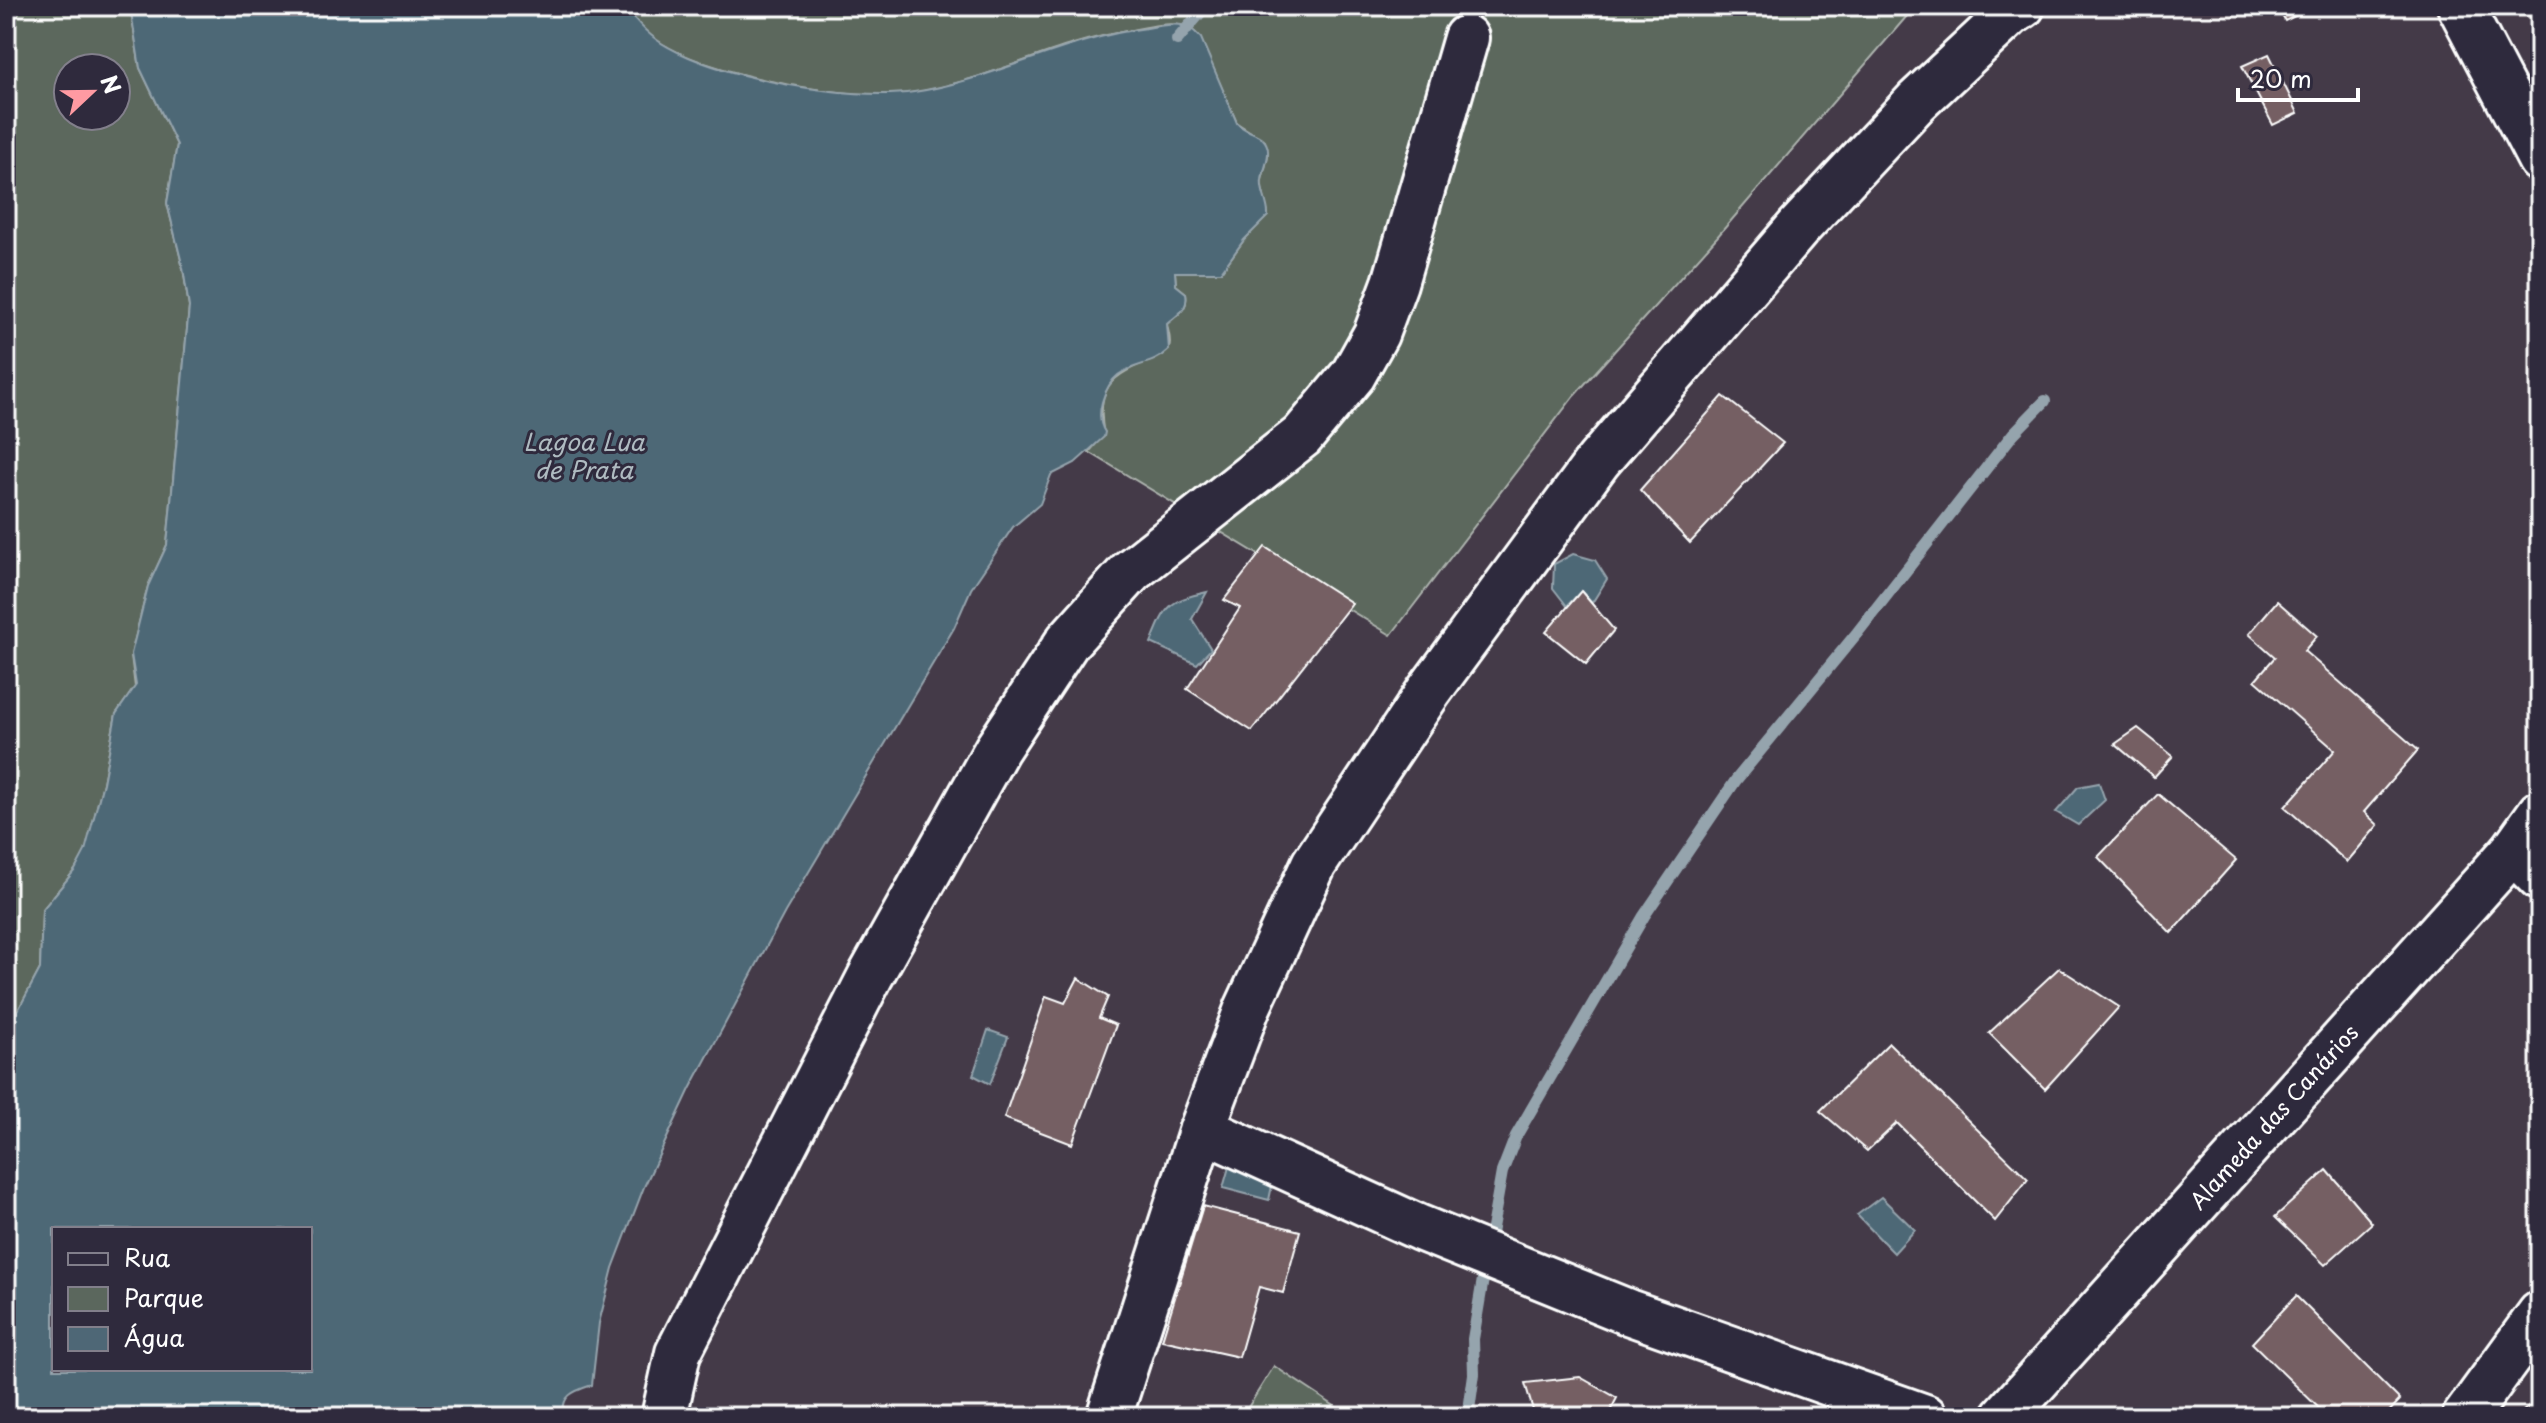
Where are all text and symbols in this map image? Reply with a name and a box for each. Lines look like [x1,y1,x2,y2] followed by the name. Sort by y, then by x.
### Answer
[52,52,132,132] north arrow
[2238,52,2358,102] scale bar
[2250,60,2312,96] text: 20 m
[93,70,130,98] text: N
[523,423,646,487] water label: Lagoa Lua de Prata
[2181,1016,2365,1216] street label: Alameda das Canários
[52,1227,312,1371] legend
[124,1239,170,1275] text: Rua
[124,1279,204,1315] text: Parque
[124,1319,184,1355] text: Água

